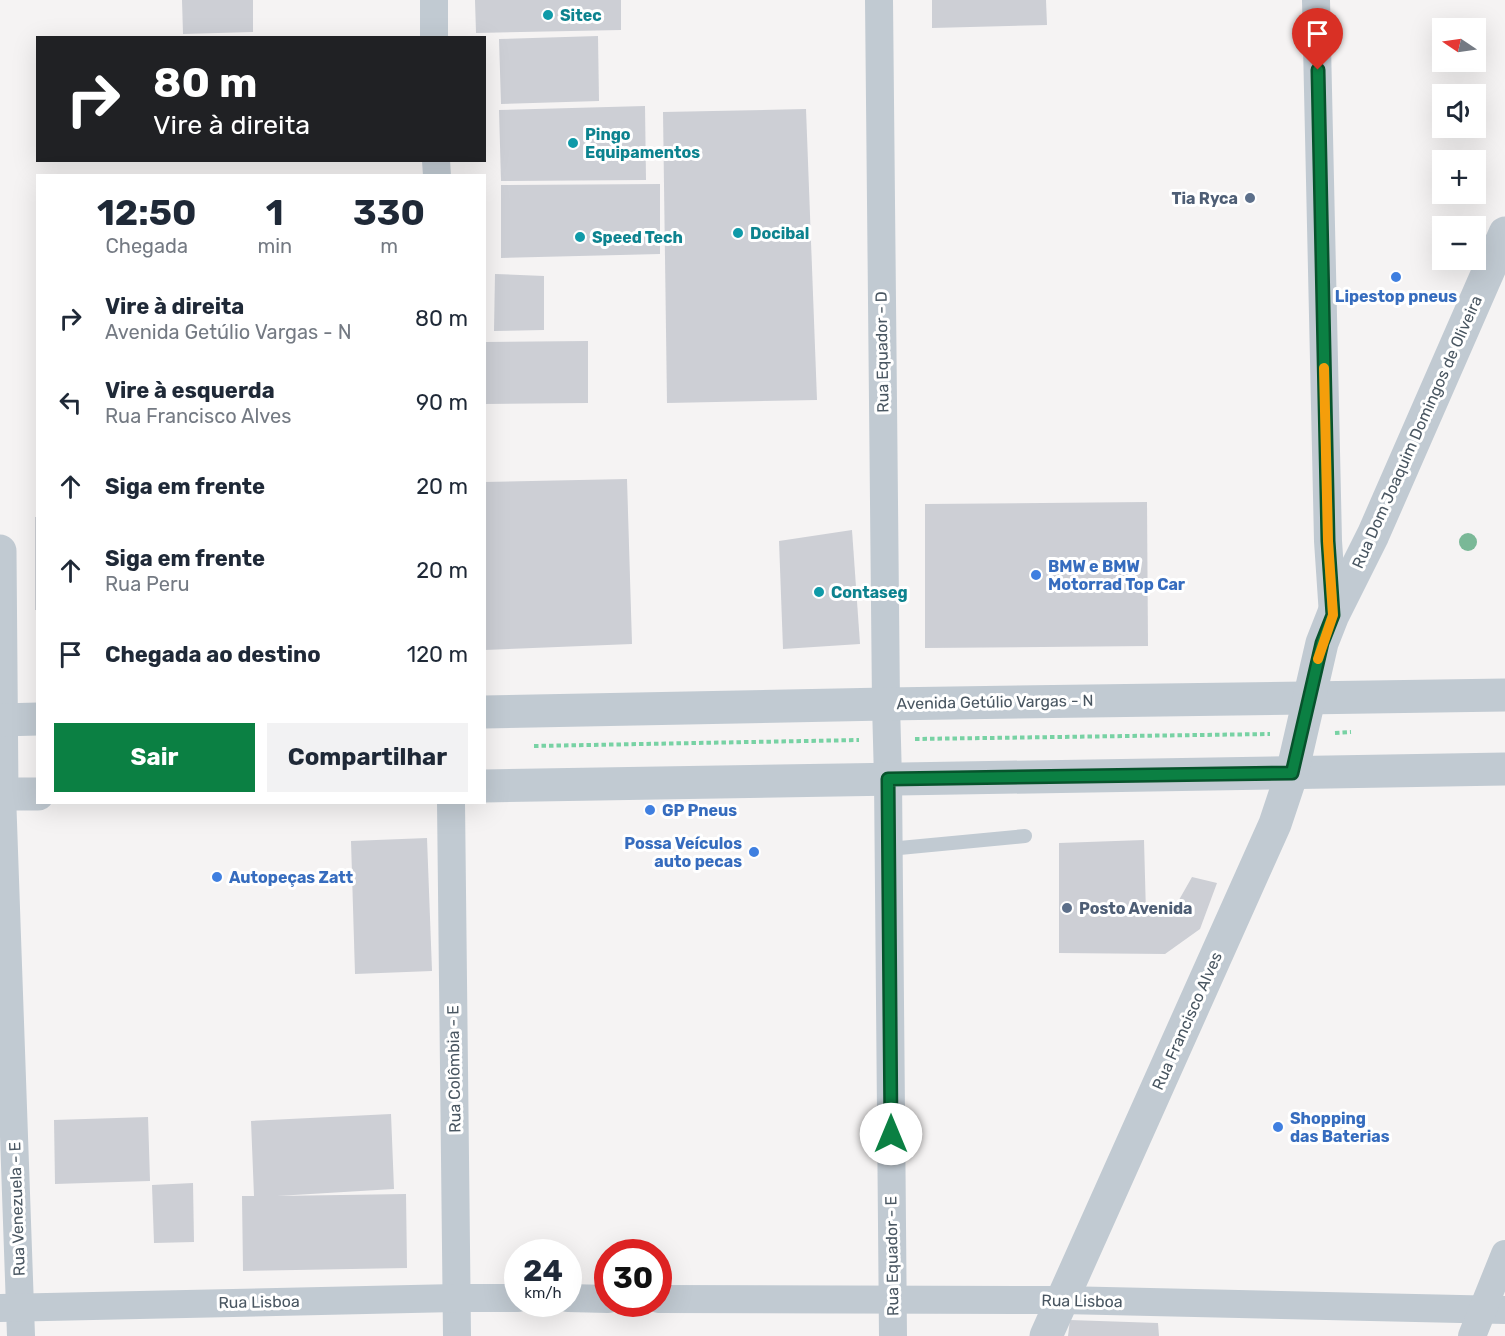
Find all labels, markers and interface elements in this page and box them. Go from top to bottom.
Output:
place label: Sitec [560,6,602,25]
marker: Sitec [541,8,555,22]
pin [1292,8,1343,70]
icon: arrive [1301,17,1334,50]
north arrow [1432,18,1486,72]
map controls [1432,18,1486,270]
text: 80 m [153,58,257,108]
icon: right [54,60,132,138]
button: sound [1432,84,1486,138]
text: Vire à direita [153,109,310,141]
place label: Pingo Equipamentos [585,125,700,162]
marker: Pingo Equipamentos [566,136,580,150]
button: + [1432,150,1486,204]
place label: Tia Ryca [1171,189,1238,208]
text: 12:50 [97,191,196,234]
text: 1 [266,191,284,234]
text: 330 [353,191,425,234]
marker: Tia Ryca [1243,191,1257,205]
button: − [1432,216,1486,270]
place label: Docibal [750,224,809,243]
marker: Docibal [731,226,745,240]
place label: Speed Tech [592,228,683,247]
marker: Speed Tech [573,230,587,244]
text: Chegada [105,234,188,258]
text: min [257,234,292,258]
text: m [380,234,398,258]
marker: Lipestop pneus [1389,270,1403,284]
place label: Lipestop pneus [1335,287,1457,306]
street label: Rua Equador - D [871,291,893,413]
text: Vire à direita [105,293,244,320]
street label: Rua Dom Joaquim Domingos de Oliveira [1348,293,1486,571]
icon: right [54,302,87,335]
text: 80 m [415,305,468,332]
text: Avenida Getúlio Vargas - N [105,320,352,344]
text: Vire à esquerda [105,377,275,404]
icon: left [54,386,87,419]
text: 90 m [416,389,468,416]
text: Rua Francisco Alves [105,404,291,428]
icon: ahead [54,470,87,503]
text: Siga em frente [105,473,265,500]
text: 20 m [416,473,468,500]
text: Siga em frente [105,545,265,572]
icon: ahead [54,554,87,587]
text: 20 m [416,557,468,584]
place label: BMW e BMW Motorrad Top Car [1048,557,1186,594]
marker: BMW e BMW Motorrad Top Car [1029,568,1043,582]
text: Rua Peru [105,572,190,596]
place label: Contaseg [831,583,908,602]
marker: Contaseg [812,585,826,599]
icon: arrive [54,638,87,671]
text: Chegada ao destino [105,641,321,668]
text: 120 m [407,641,468,668]
street label: Avenida Getúlio Vargas - N [896,691,1094,713]
button: Sair [54,723,255,792]
button: Compartilhar [267,723,468,792]
place label: GP Pneus [662,801,737,820]
marker: GP Pneus [643,803,657,817]
place label: Possa Veículos auto pecas [624,834,742,871]
marker: Possa Veículos auto pecas [747,845,761,859]
place label: Autopeças Zatt [229,868,354,887]
marker: Autopeças Zatt [210,870,224,884]
place label: Posto Avenida [1079,899,1193,918]
marker: Posto Avenida [1060,901,1074,915]
street label: Rua Francisco Alves [1148,949,1226,1093]
street label: Rua Colômbia - E [443,1005,465,1133]
position arrow [859,1102,923,1166]
place label: Shopping das Baterias [1290,1109,1390,1146]
marker: Shopping das Baterias [1271,1120,1285,1134]
street label: Rua Venezuela - E [5,1141,29,1277]
street label: Rua Equador - E [881,1196,903,1316]
speed limit sign: 30 [594,1239,672,1317]
text: 24 [523,1253,563,1289]
text: km/h [524,1284,562,1302]
street label: Rua Lisboa [1041,1291,1123,1311]
street label: Rua Lisboa [218,1292,300,1312]

